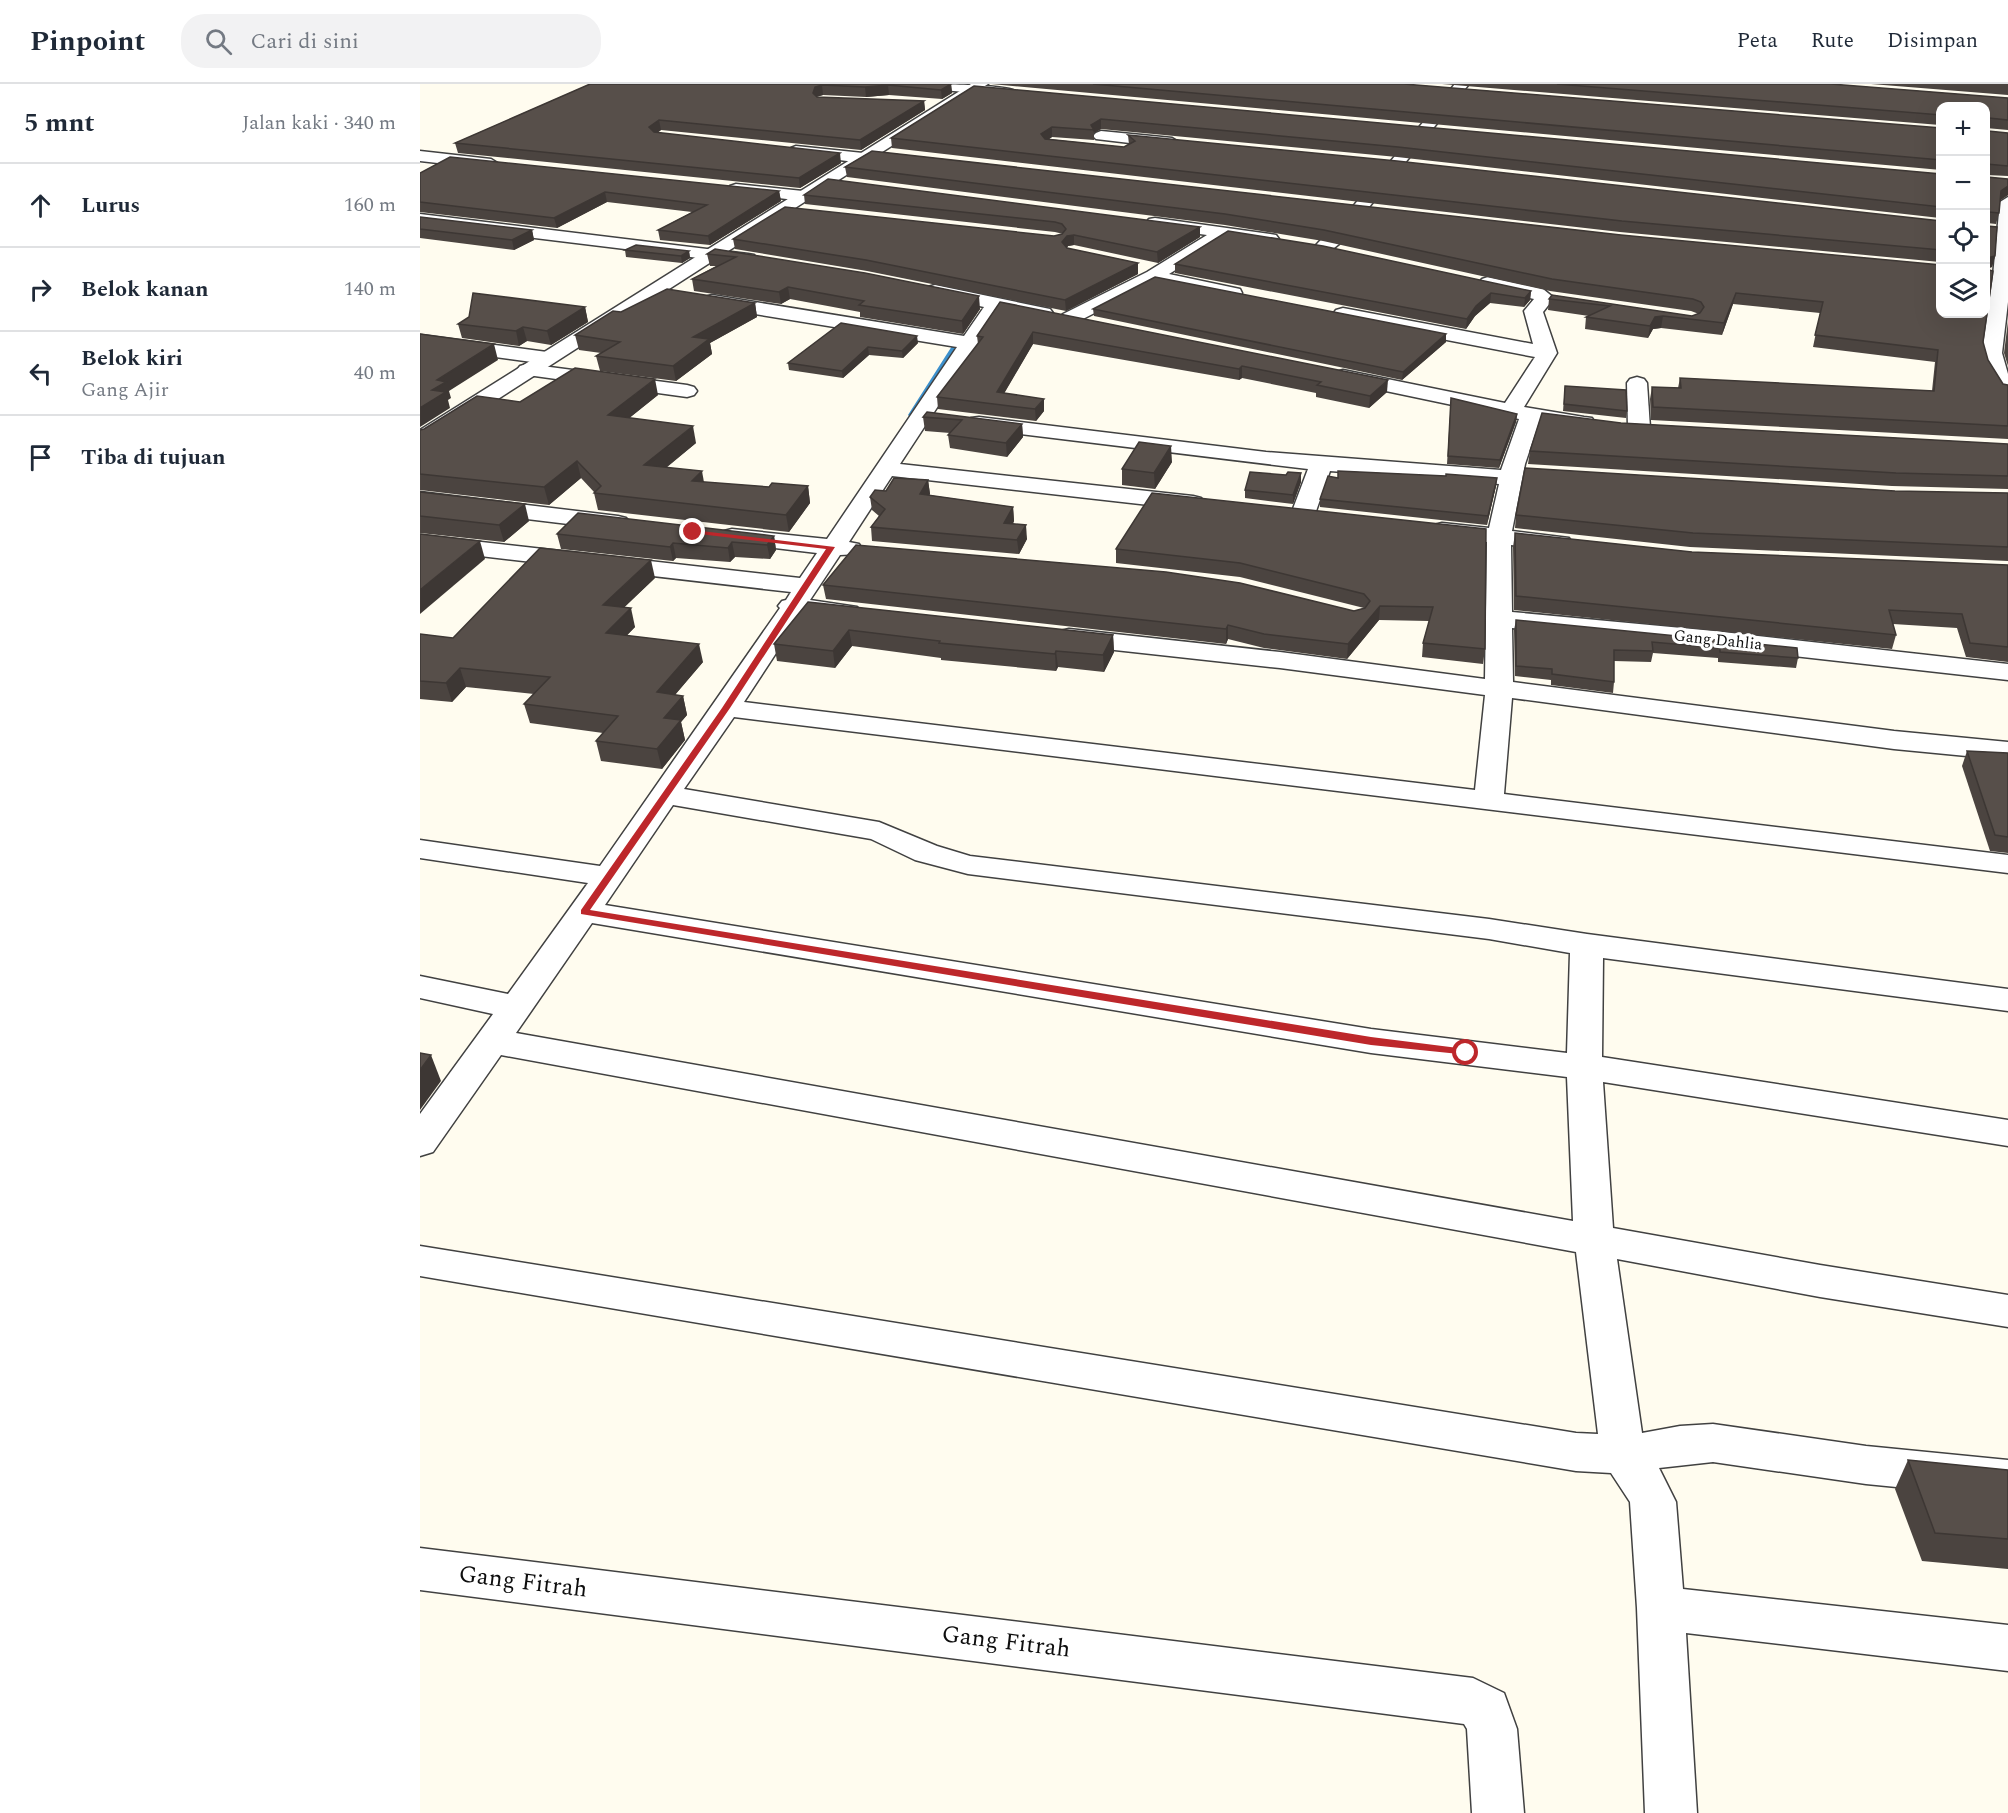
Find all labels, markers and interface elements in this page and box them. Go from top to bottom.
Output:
search box [181,14,601,68]
text: Pinpoint [30,20,145,63]
icon: search [202,25,235,58]
text: Cari di sini [250,25,359,58]
text: Peta [1737,25,1778,57]
text: Rute [1811,25,1854,57]
text: Disimpan [1887,25,1978,57]
map controls [1936,102,1990,318]
button: + [1936,102,1990,156]
text: 5 mnt [24,103,95,143]
text: Jalan kaki · 340 m [242,108,396,138]
button: − [1936,156,1990,210]
icon: ahead [24,189,57,222]
text: Lurus [81,189,140,222]
text: 160 m [344,190,396,220]
button: locate [1936,210,1990,264]
button: layers [1936,264,1990,318]
icon: right [24,273,57,306]
text: Belok kanan [81,273,209,306]
text: 140 m [344,274,396,304]
text: Belok kiri [81,342,183,375]
icon: left [24,357,57,390]
text: 40 m [354,358,396,388]
text: Gang Ajir [81,375,169,405]
icon: arrive [24,441,57,474]
text: Tiba di tujuan [81,441,226,474]
route end [679,518,705,544]
street label: Gang Dahlia [1672,623,1764,657]
route start [1452,1039,1478,1065]
street label: Gang Fitrah [457,1556,589,1608]
street label: Gang Fitrah [940,1616,1072,1668]

